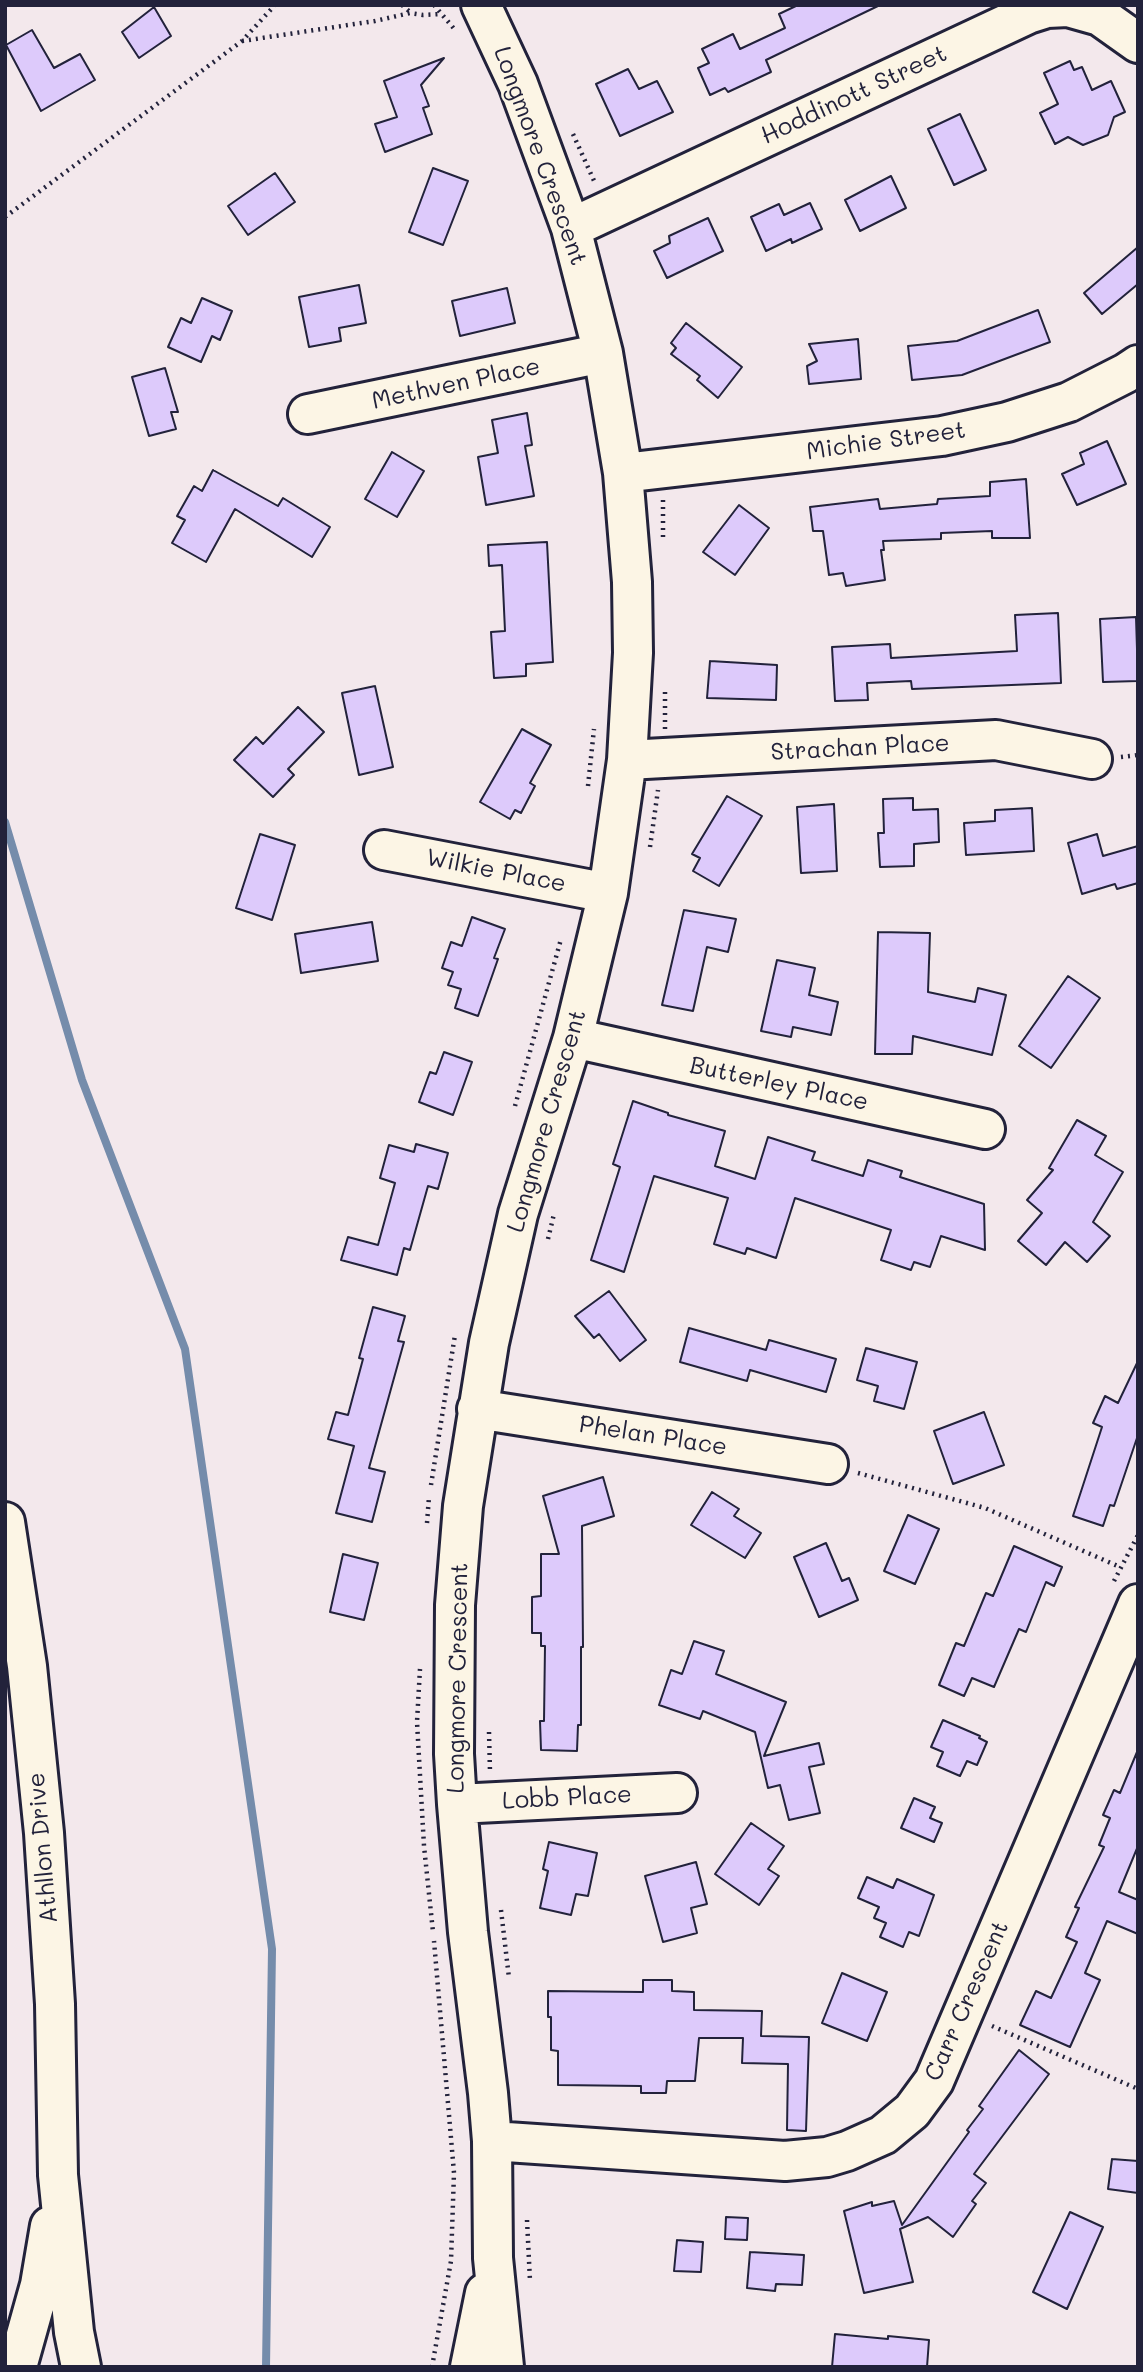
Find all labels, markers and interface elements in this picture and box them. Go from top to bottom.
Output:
street label: Hoddinott Street [756,39,952,151]
street label: Longmore Crescent [487,43,593,269]
street label: Methven Place [369,352,543,416]
street label: Michie Street [805,416,967,466]
street label: Strachan Place [770,729,950,767]
street label: Wilkie Place [424,843,568,899]
street label: Longmore Crescent [501,1006,593,1236]
street label: Butterley Place [687,1051,871,1117]
street label: Phelan Place [577,1410,729,1462]
street label: Longmore Crescent [442,1562,474,1794]
street label: Athllon Drive [22,1771,64,1925]
street label: Lobb Place [501,1780,633,1816]
street label: Carr Crescent [919,1916,1015,2086]

